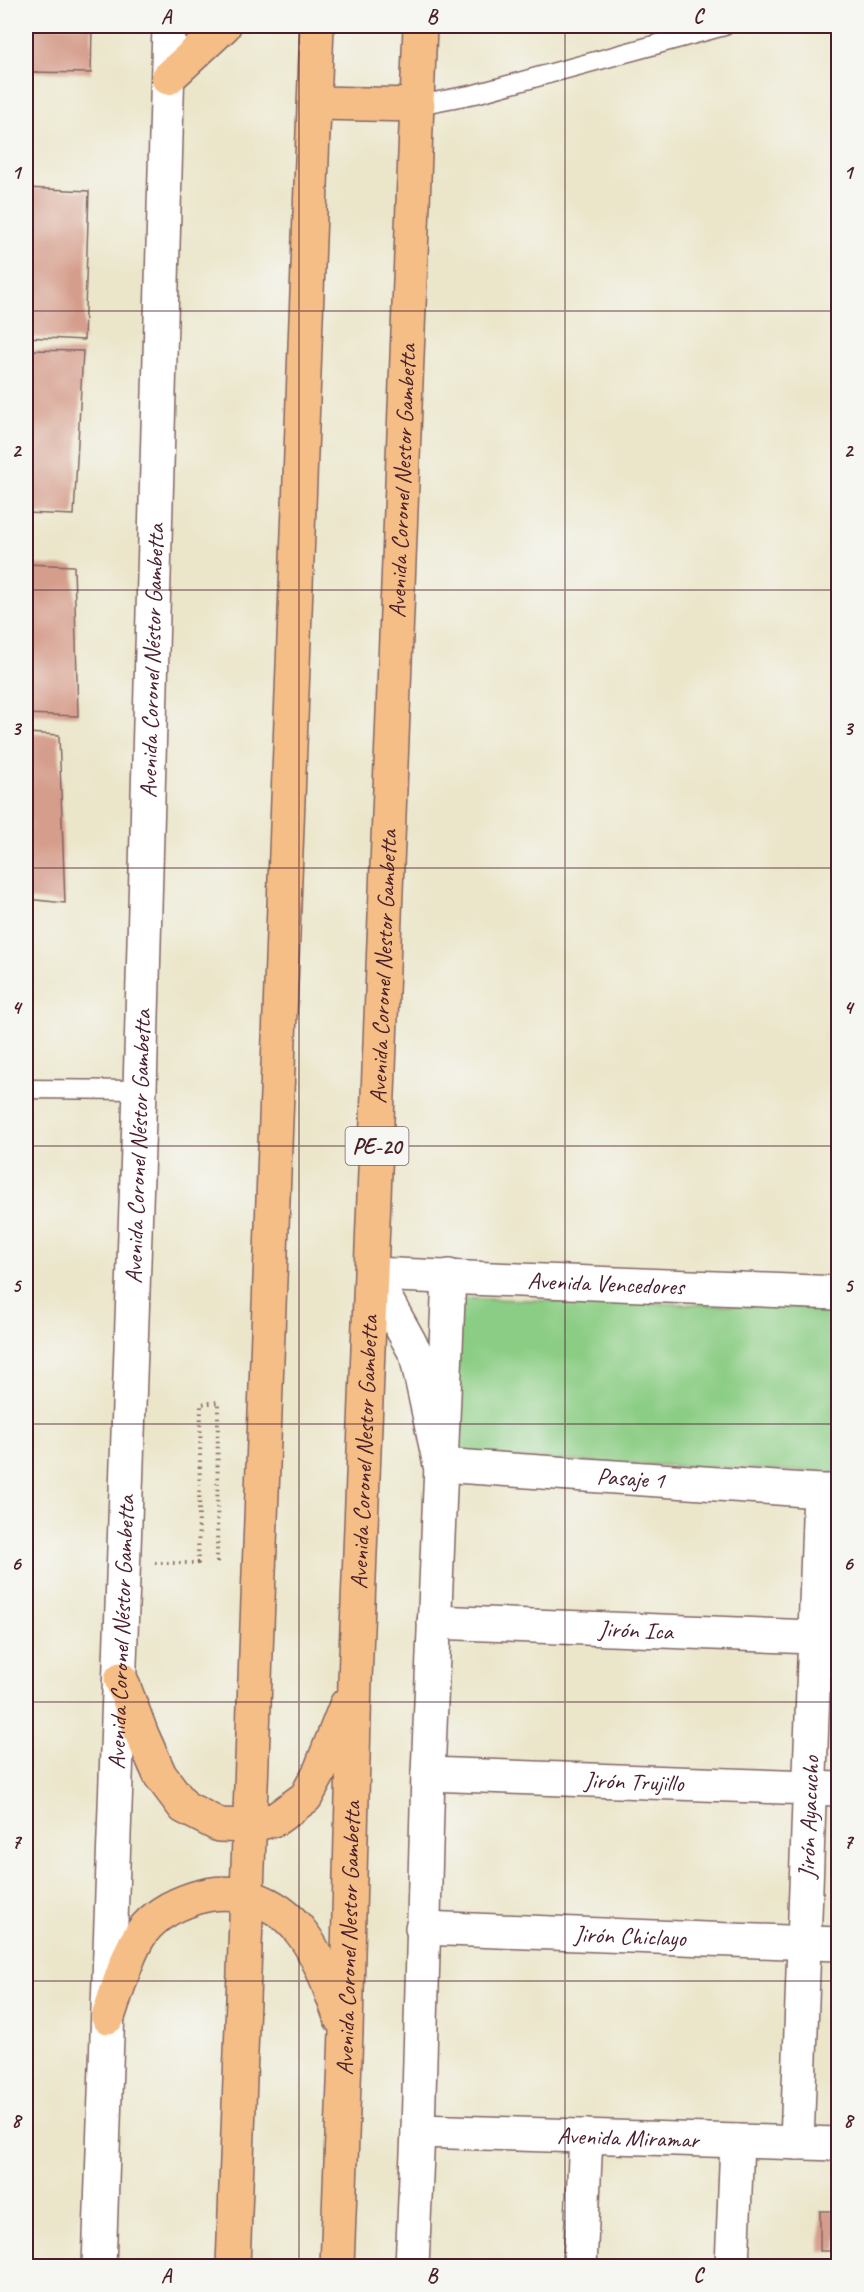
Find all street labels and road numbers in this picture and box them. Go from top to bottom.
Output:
street label: Avenida Coronel Nestor Gambetta [382,342,423,619]
street label: Avenida Coronel Néstor Gambetta [133,522,170,798]
street label: Avenida Coronel Nestor Gambetta [363,828,403,1104]
street label: Avenida Coronel Néstor Gambetta [118,1008,157,1284]
road number: PE-20 [346,1127,409,1165]
street label: Avenida Vencedores [527,1265,686,1302]
street label: Avenida Coronel Nestor Gambetta [344,1314,384,1590]
street label: Pasaje 1 [596,1461,667,1495]
street label: Avenida Coronel Néstor Gambetta [101,1493,141,1770]
street label: Jirón Ica [597,1613,675,1647]
street label: Jirón Ayacucho [791,1754,826,1880]
street label: Jirón Trujillo [583,1765,685,1798]
street label: Avenida Coronel Nestor Gambetta [329,1800,367,2076]
street label: Jirón Chiclayo [572,1919,688,1953]
street label: Avenida Miramar [557,2120,701,2155]

